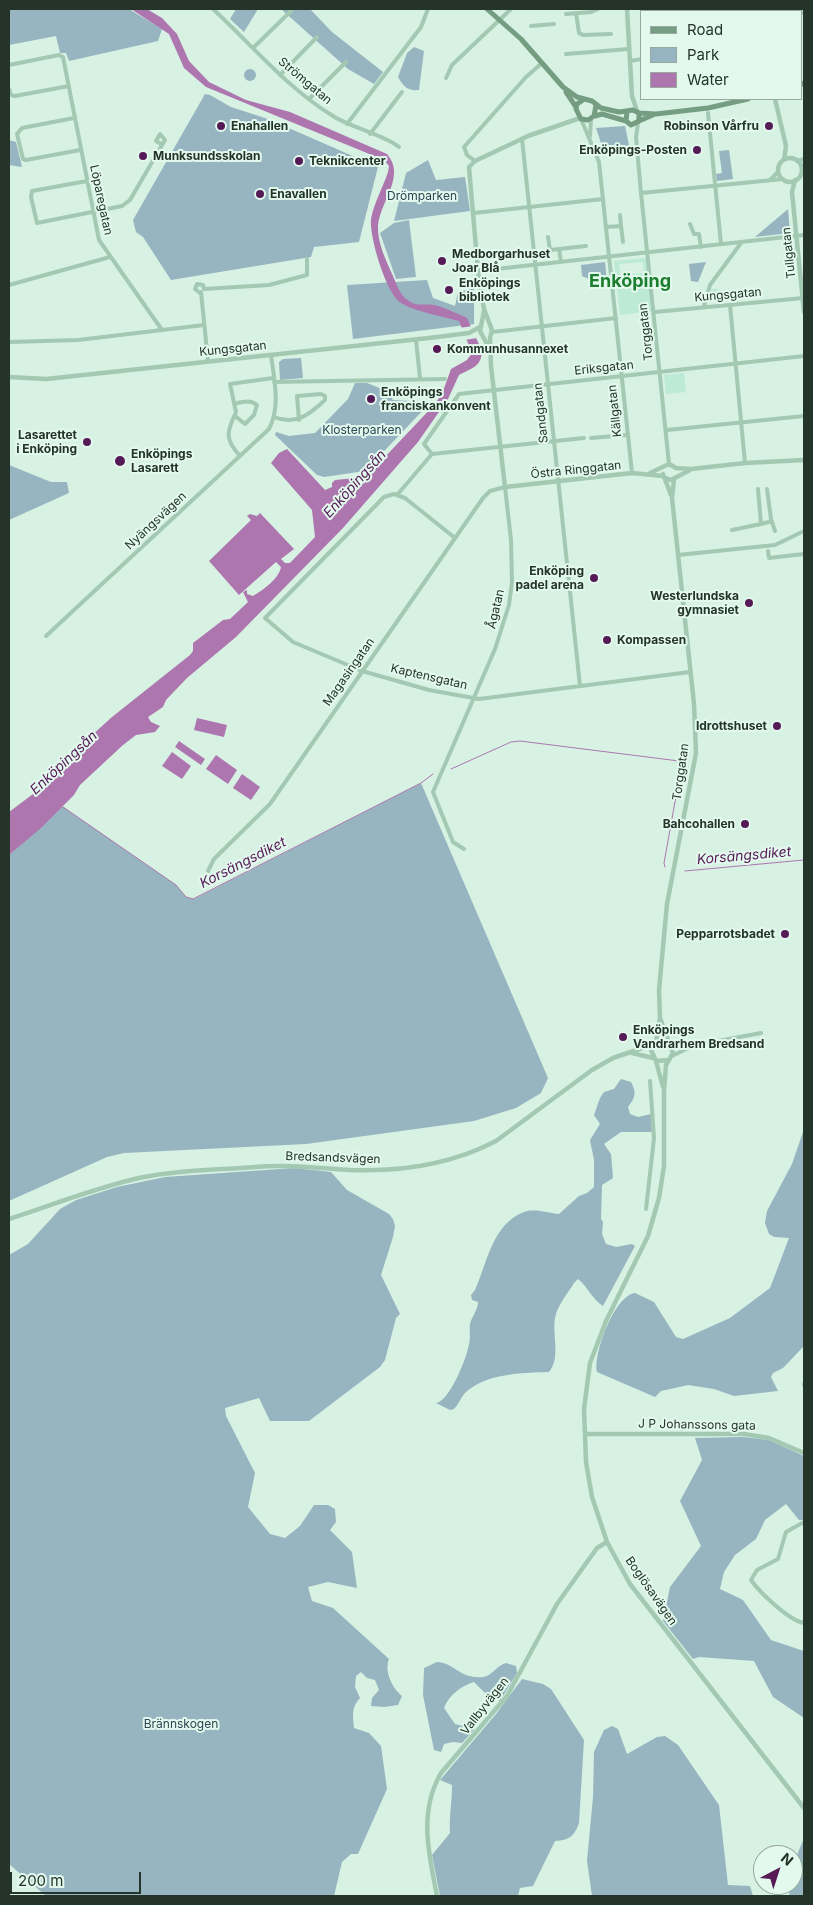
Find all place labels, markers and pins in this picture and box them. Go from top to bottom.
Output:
place label: Enahallen [231,119,288,133]
place label: Robinson Vårfru [664,119,759,133]
marker: Enahallen [215,120,227,132]
marker: Robinson Vårfru [763,120,775,132]
place label: Enköpings-Posten [579,143,687,157]
marker: Enköpings-Posten [691,144,703,156]
place label: Munksundsskolan [153,149,260,163]
marker: Munksundsskolan [137,150,149,162]
place label: Teknikcenter [309,154,386,168]
marker: Teknikcenter [293,155,305,167]
place label: Enavallen [270,187,327,201]
marker: Enavallen [254,188,266,200]
place label: Medborgarhuset Joar Blå [452,247,550,275]
marker: Medborgarhuset Joar Blå [436,255,448,267]
place label: Enköpings bibliotek [459,276,520,304]
marker: Enköpings bibliotek [443,284,455,296]
place label: Kommunhusannexet [447,342,568,356]
marker: Kommunhusannexet [431,343,443,355]
place label: Enköpings franciskankonvent [381,385,491,413]
marker: Enköpings franciskankonvent [365,393,377,405]
place label: Lasarettet i Enköping [16,428,77,456]
marker: Lasarettet i Enköping [81,436,93,448]
place label: Enköpings Lasarett [131,447,192,475]
marker: Enköpings Lasarett [113,454,127,468]
place label: Enköping padel arena [515,564,584,592]
marker: Enköping padel arena [588,572,600,584]
place label: Westerlundska gymnasiet [650,589,739,617]
marker: Westerlundska gymnasiet [743,597,755,609]
place label: Kompassen [617,633,686,647]
marker: Kompassen [601,634,613,646]
place label: Idrottshuset [696,719,767,733]
marker: Idrottshuset [771,720,783,732]
place label: Bahcohallen [663,817,735,831]
marker: Bahcohallen [739,818,751,830]
place label: Pepparrotsbadet [676,927,775,941]
marker: Pepparrotsbadet [779,928,791,940]
place label: Enköpings Vandrarhem Bredsand [633,1023,764,1051]
marker: Enköpings Vandrarhem Bredsand [617,1031,629,1043]

